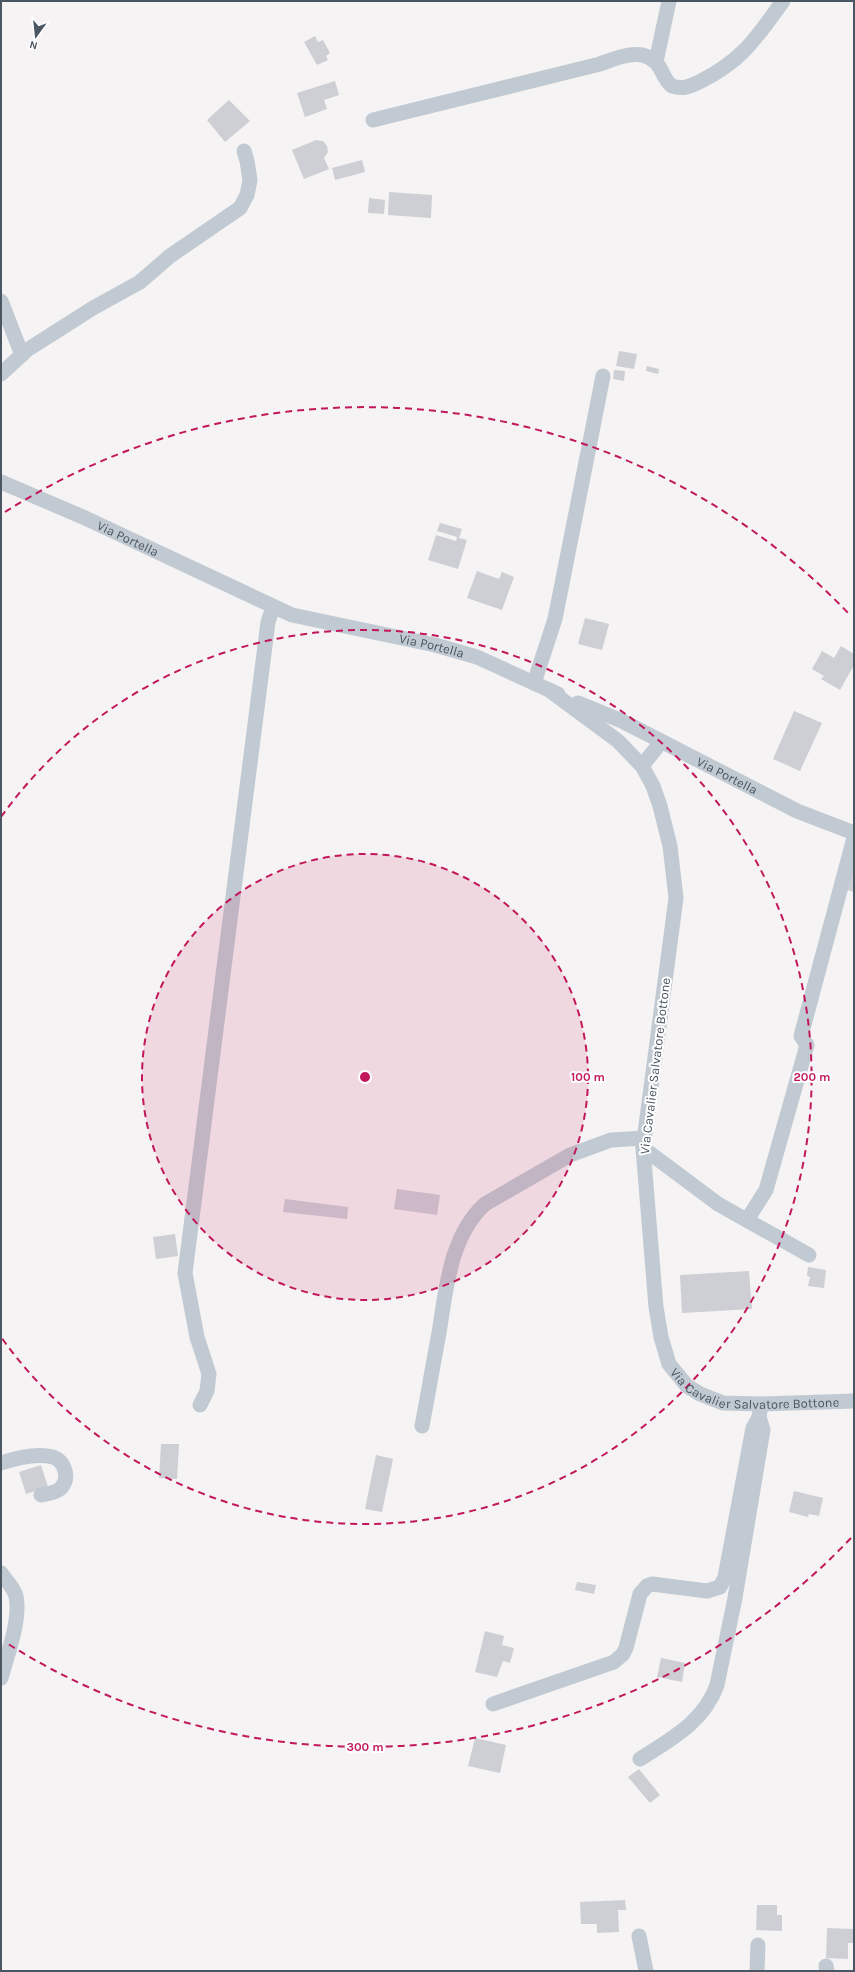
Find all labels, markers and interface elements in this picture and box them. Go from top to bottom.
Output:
north arrow [16,16,56,56]
text: N [28,38,39,52]
street label: Via Portella [95,517,161,559]
street label: Via Portella [398,630,466,660]
street label: Via Portella [694,753,760,797]
street label: Via Cavalier Salvatore Bottone [637,977,673,1155]
centre of rings [358,1070,372,1084]
text: 100 m [571,1070,605,1084]
text: 200 m [794,1070,830,1084]
street label: Via Cavalier Salvatore Bottone [667,1364,840,1412]
text: 300 m [346,1740,384,1754]

